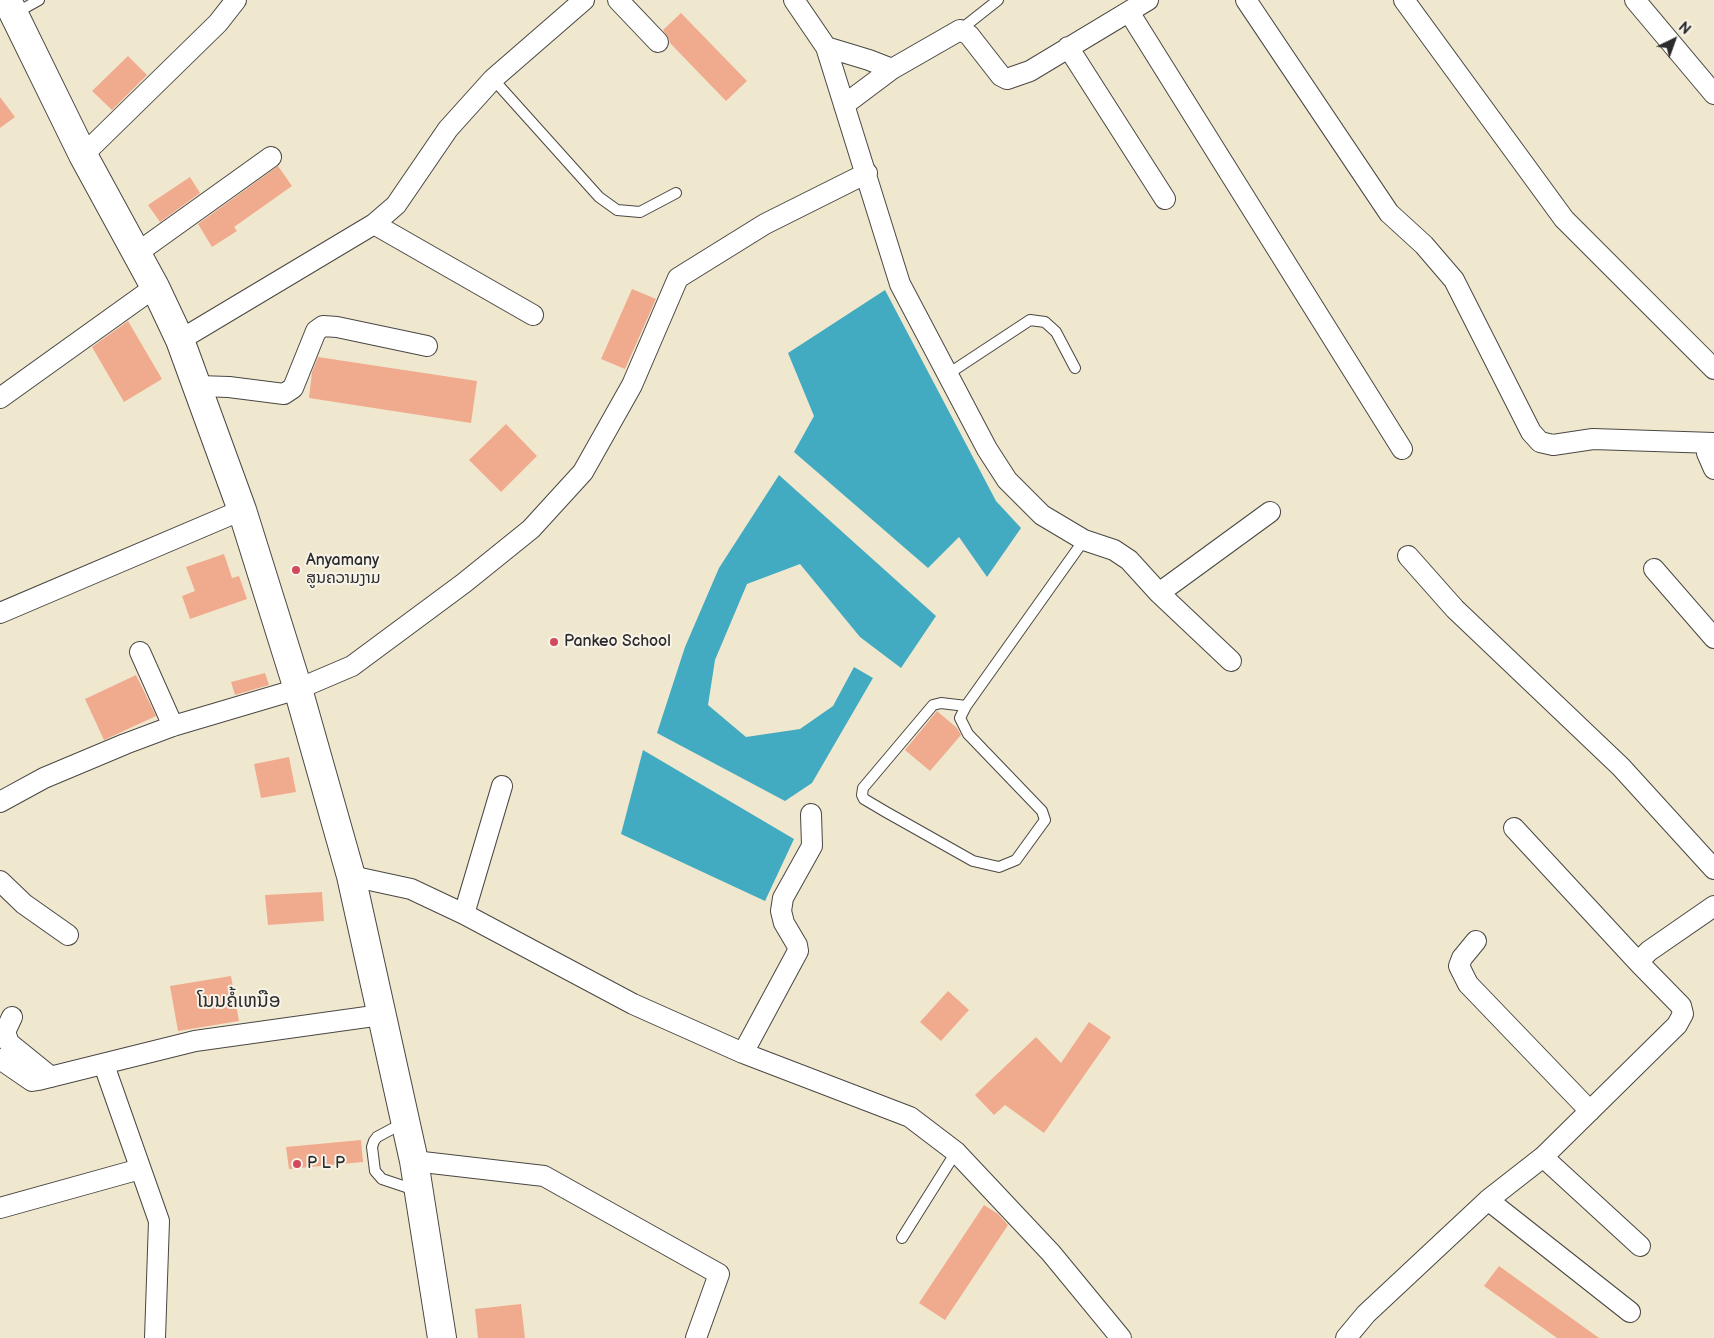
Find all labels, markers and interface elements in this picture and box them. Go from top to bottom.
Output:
north arrow [1649,15,1699,65]
text: N [1675,19,1694,38]
place label: Anyamany ສູນຄວາມງາມ [306,551,381,589]
marker: Anyamany ສູນຄວາມງາມ [290,564,302,576]
place label: Pankeo School [564,632,671,652]
marker: Pankeo School [548,636,560,648]
district label: ໂນນຄໍ້ເຫນືອ [198,991,280,1013]
place label: P L P [307,1154,345,1174]
marker: P L P [291,1158,303,1170]

